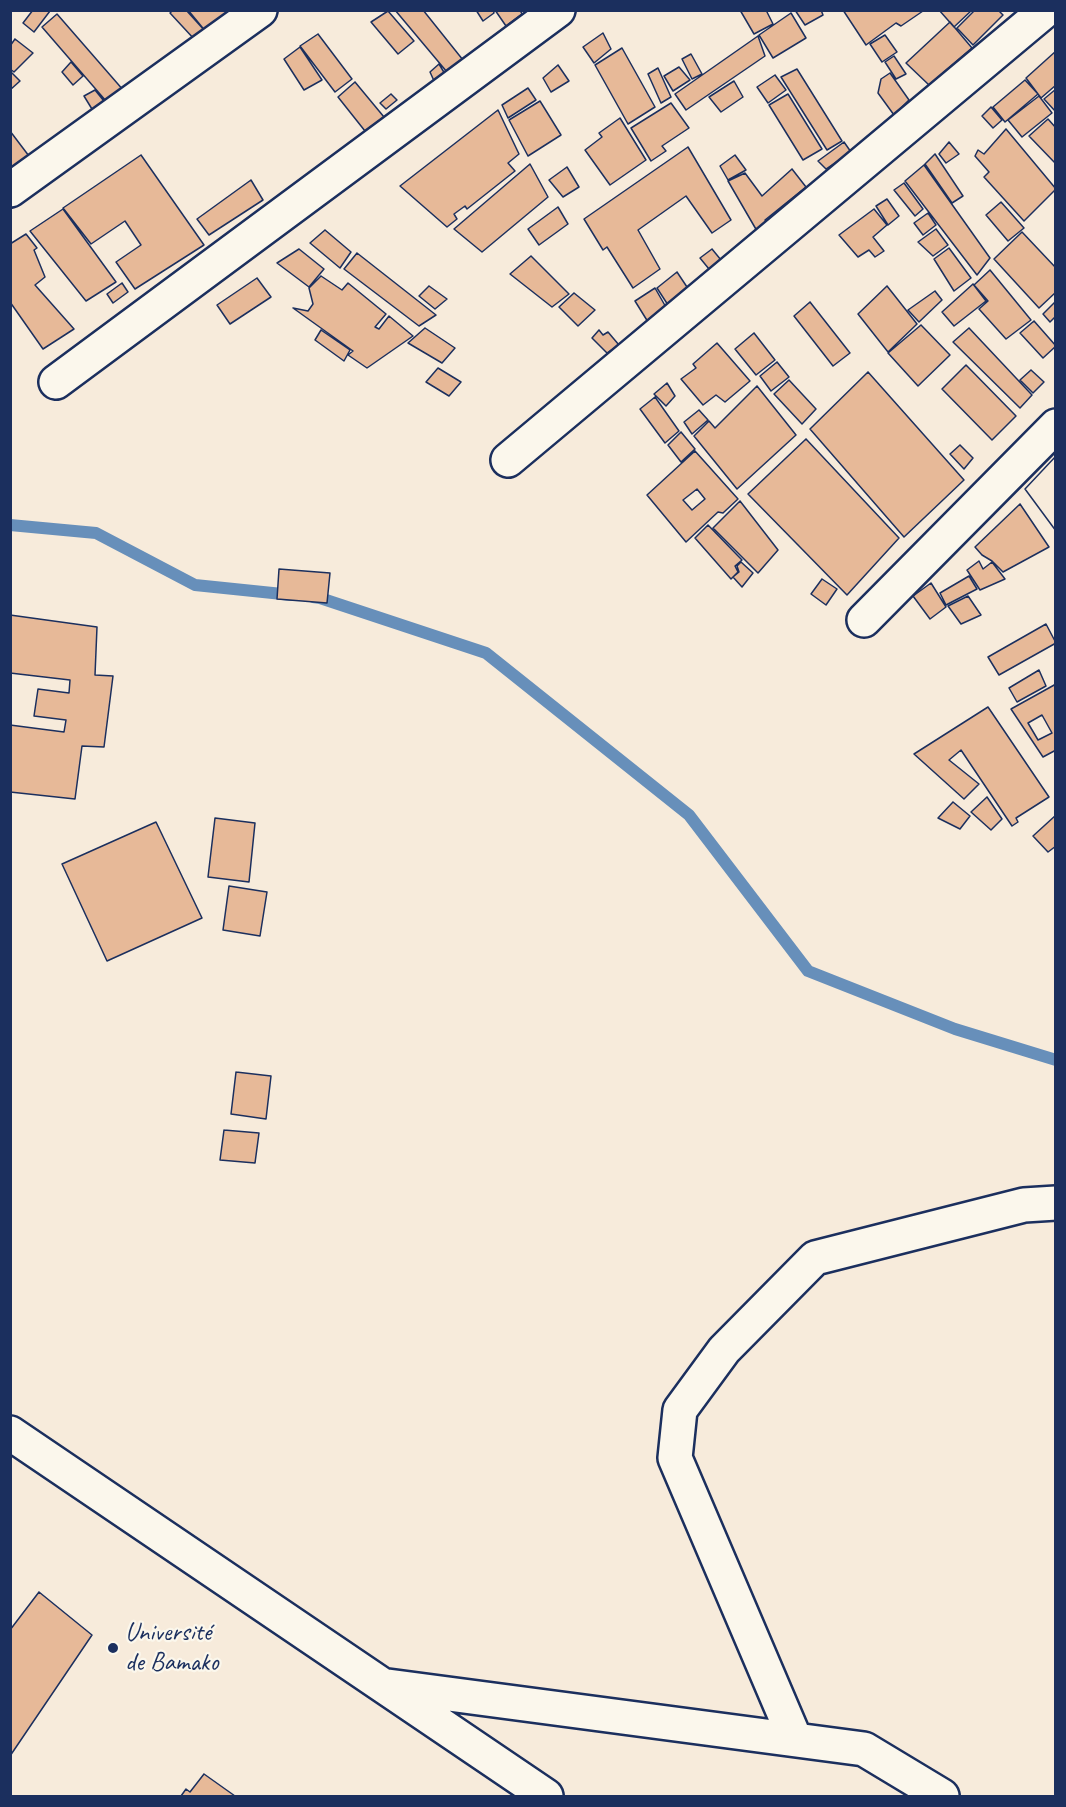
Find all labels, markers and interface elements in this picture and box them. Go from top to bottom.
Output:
place label: Université de Bamako [125,1617,218,1678]
marker: Université de Bamako [106,1641,120,1655]

